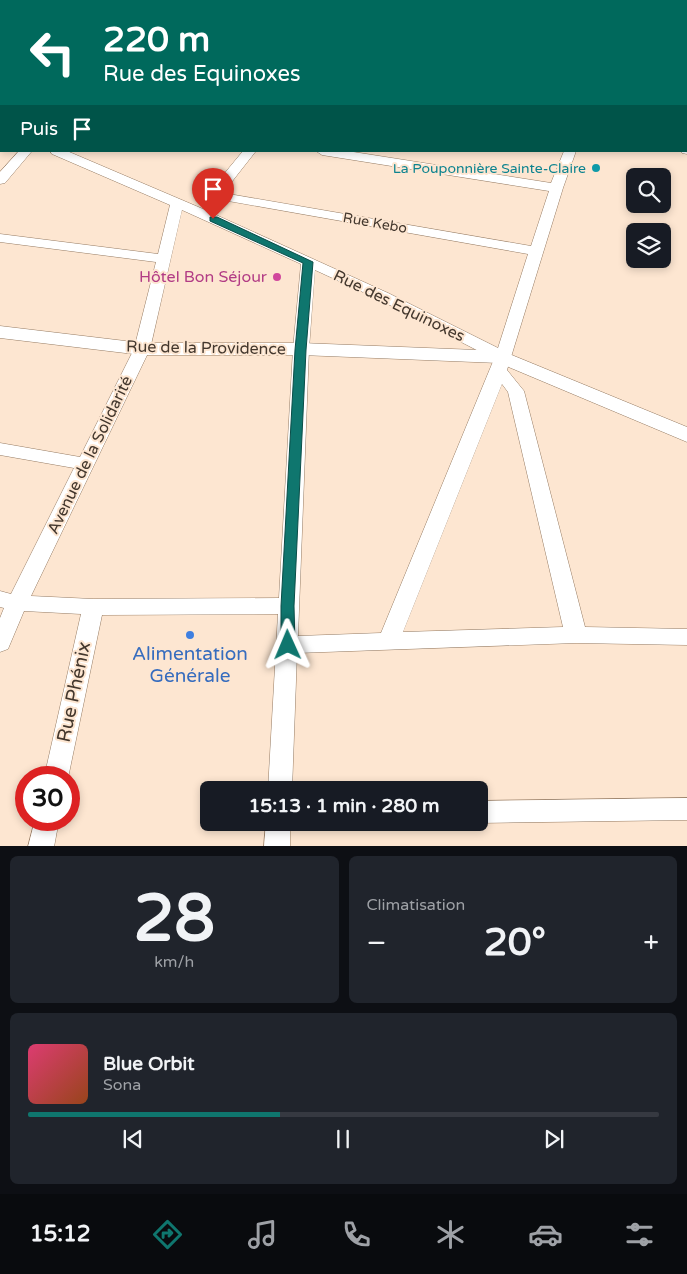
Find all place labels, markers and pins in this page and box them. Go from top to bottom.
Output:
place label: La Pouponnière Sainte-Claire [393,160,586,177]
marker: La Pouponnière Sainte-Claire [590,162,602,174]
pin [192,168,234,219]
place label: Hôtel Bon Séjour [139,267,268,287]
marker: Hôtel Bon Séjour [271,271,283,283]
marker: Alimentation Générale [184,629,196,641]
place label: Alimentation Générale [132,643,248,687]

